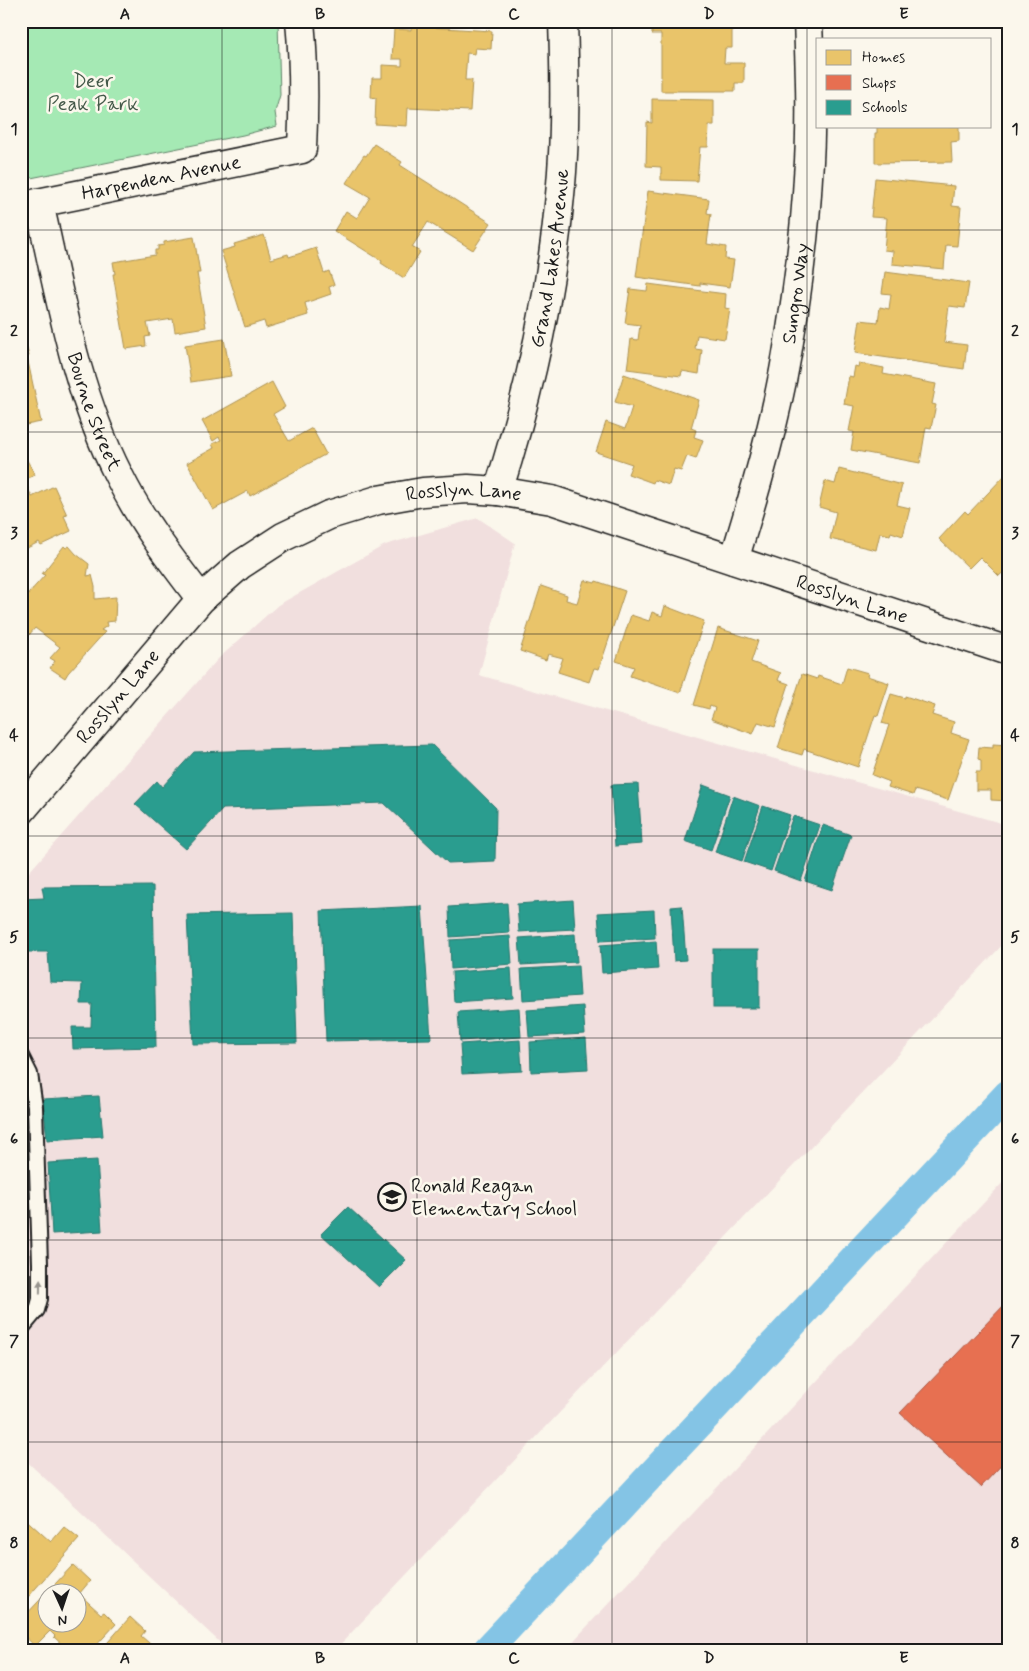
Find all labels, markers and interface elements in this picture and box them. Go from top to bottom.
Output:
text: A [120,4,130,25]
text: B [315,4,325,25]
text: C [508,4,520,25]
text: D [703,4,715,25]
text: E [899,4,909,25]
legend [816,38,992,128]
text: Homes [862,48,905,68]
park label: Deer Peak Park [47,68,139,118]
text: Shops [862,74,897,94]
text: Schools [862,98,908,118]
text: 1 [10,119,18,140]
text: 1 [1011,119,1019,140]
street label: Harpenden Avenue [79,148,243,207]
street label: Grand Lakes Avenue [523,168,576,350]
street label: Sungro Way [775,242,816,346]
text: 2 [10,321,18,342]
text: 2 [1011,321,1019,342]
street label: Bourne Street [60,349,128,476]
street label: Rosslyn Lane [404,475,524,508]
text: 3 [10,523,18,544]
text: 3 [1011,523,1019,544]
street label: Rosslyn Lane [793,568,911,630]
street label: Rosslyn Lane [70,644,166,750]
text: 4 [9,725,19,746]
text: 4 [1010,725,1020,746]
text: 5 [9,927,19,948]
text: 5 [1010,927,1020,948]
text: 6 [10,1129,18,1150]
text: 6 [1011,1129,1019,1150]
place label: Ronald Reagan Elementary School [411,1173,577,1223]
school or university icon: Ronald Reagan Elementary School [377,1182,407,1212]
one-way arrow [36,1278,44,1294]
text: 7 [9,1331,19,1352]
text: 7 [1010,1331,1020,1352]
text: 8 [9,1533,19,1554]
text: 8 [1010,1533,1020,1554]
north arrow [38,1584,88,1634]
text: N [57,1611,68,1629]
text: A [120,1648,130,1669]
text: B [315,1648,325,1669]
text: C [508,1648,520,1669]
text: D [703,1648,715,1669]
text: E [899,1648,909,1669]

